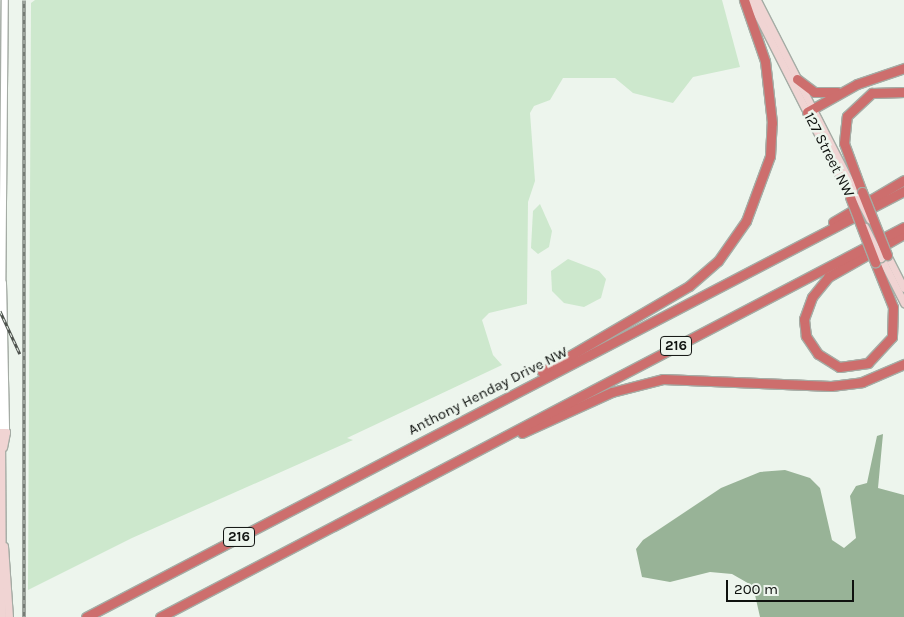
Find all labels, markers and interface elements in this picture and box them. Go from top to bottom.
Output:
street label: 127 Street NW [800,110,858,200]
road number: 216 [660,334,692,358]
street label: Anthony Henday Drive NW [405,343,571,439]
road number: 216 [223,526,255,548]
scale bar [729,570,856,602]
text: 200 m [734,580,778,598]

